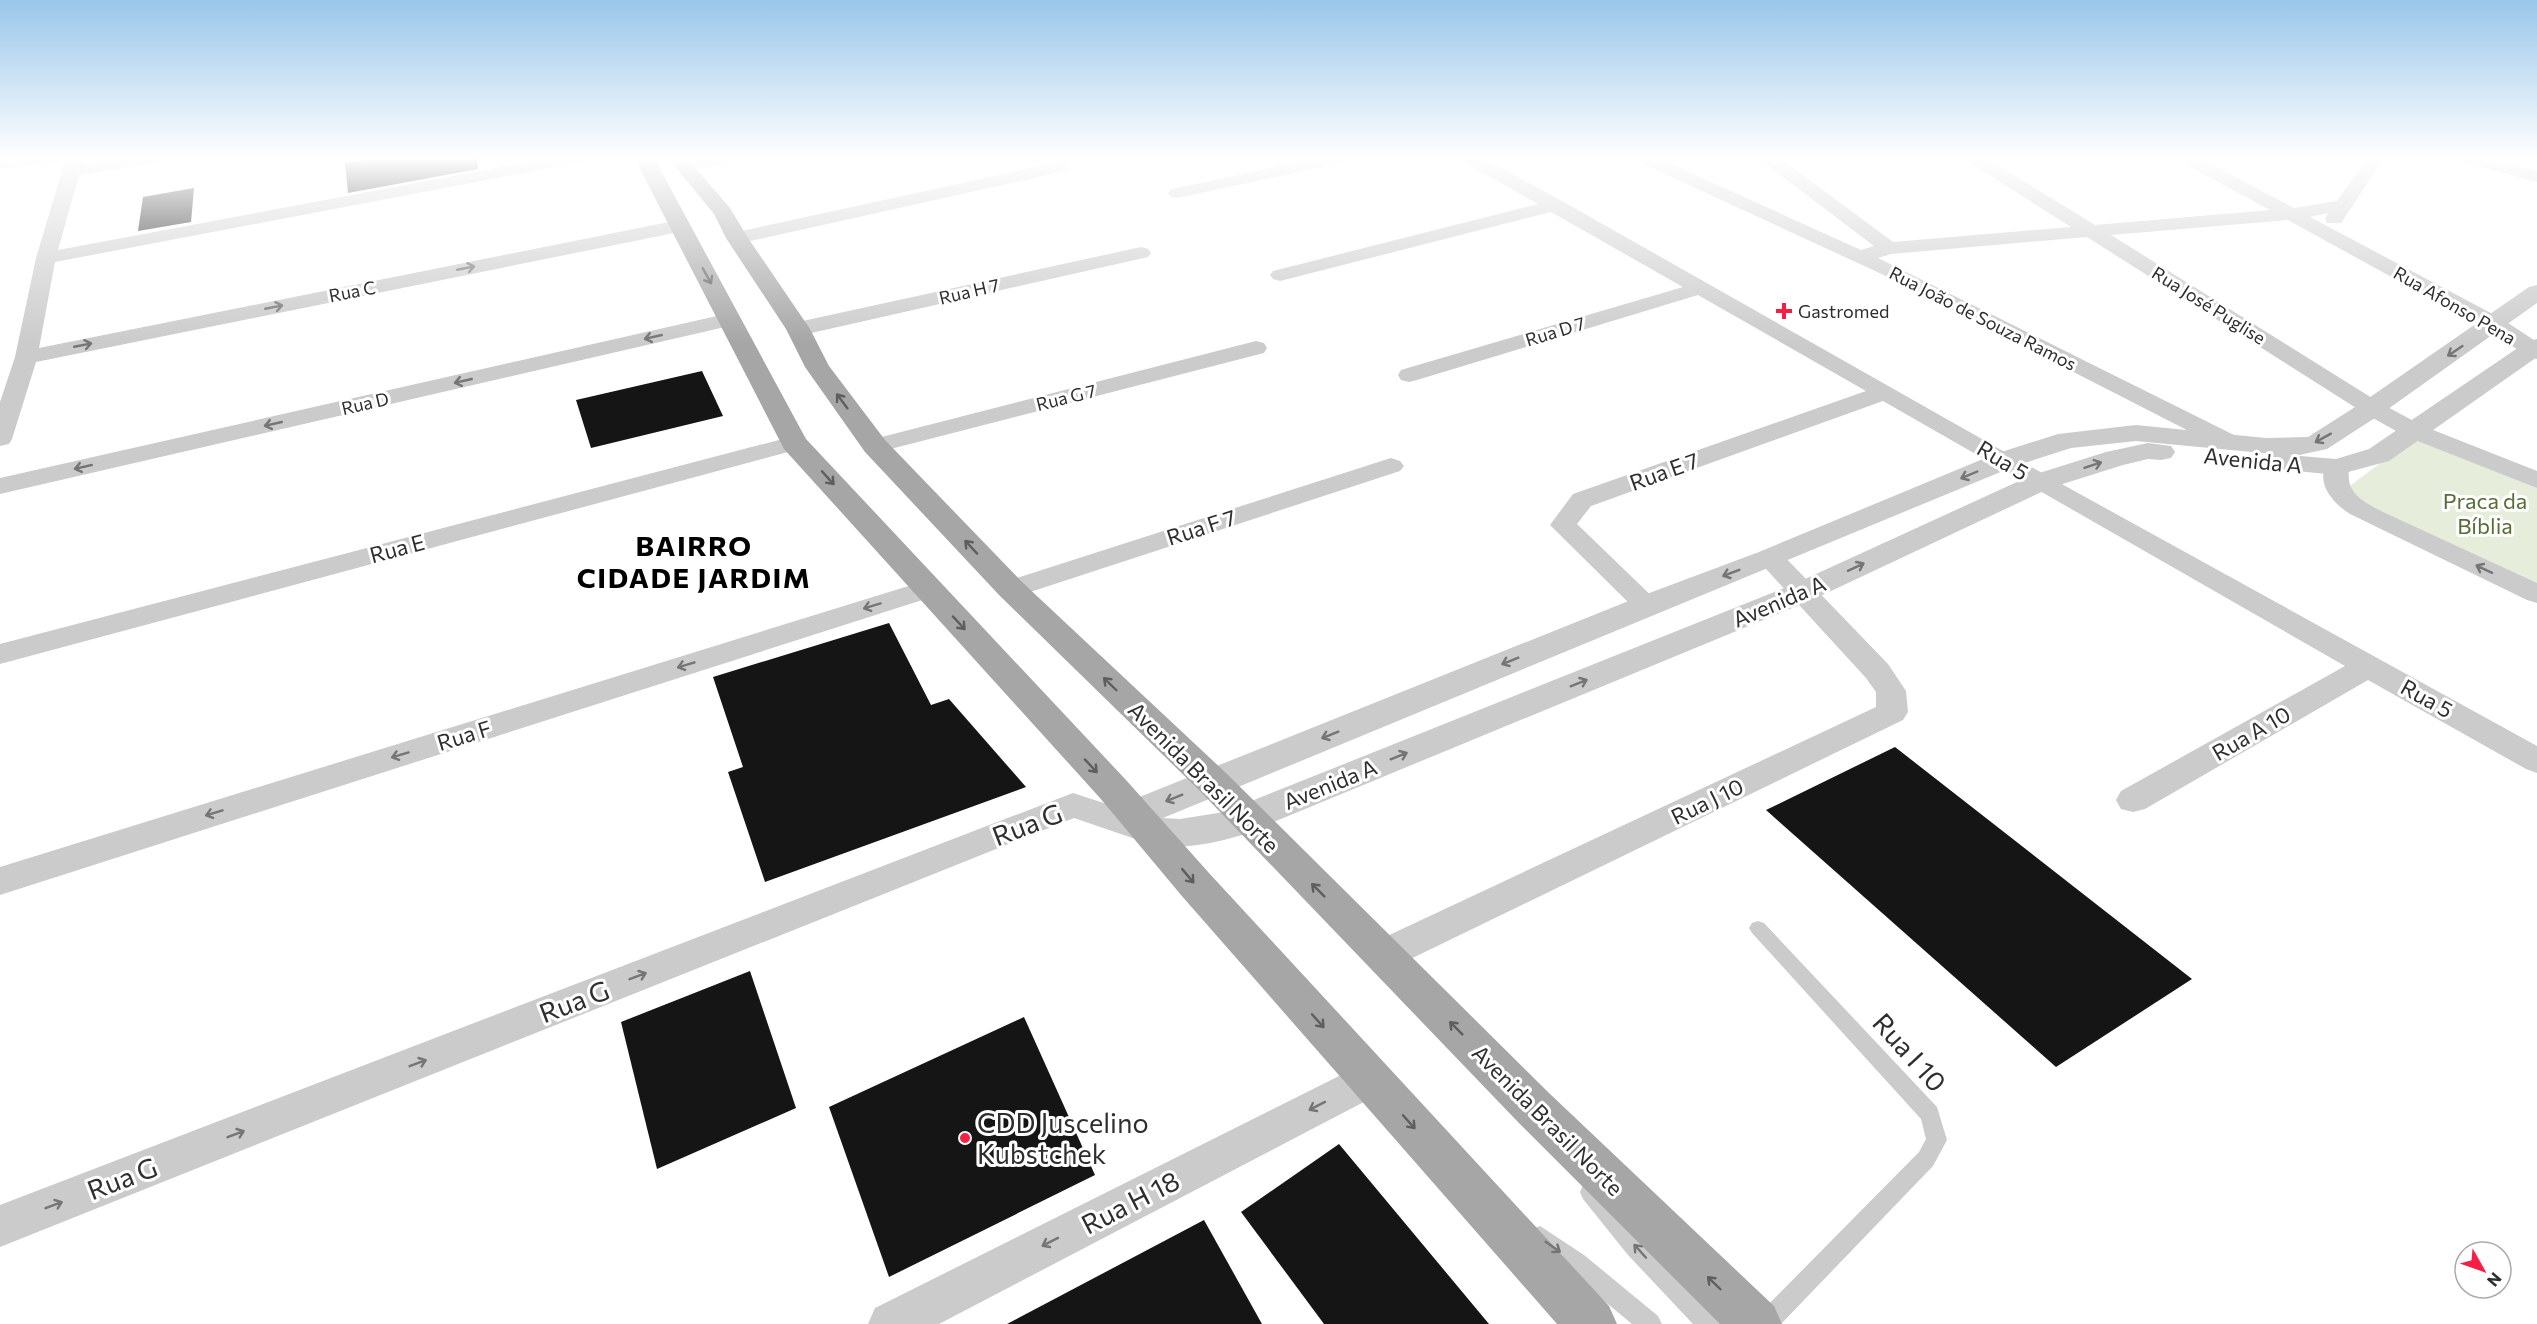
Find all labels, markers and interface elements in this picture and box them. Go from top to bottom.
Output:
street label: Rua João de Souza Ramos [1886,261,2080,375]
street label: Rua José Puglise [2148,261,2270,349]
street label: Rua Afonso Pena [2390,261,2520,349]
one-way arrow [455,262,475,273]
one-way arrow [701,267,713,284]
street label: Rua H 7 [937,273,1001,309]
street label: Rua C [327,276,377,306]
place label: Gastromed [1798,300,1889,322]
one-way arrow [264,301,284,312]
marker: Gastromed [1775,302,1793,320]
street label: Rua D 7 [1523,312,1587,350]
one-way arrow [644,332,663,343]
one-way arrow [73,339,92,350]
one-way arrow [2448,345,2464,357]
one-way arrow [453,375,472,387]
street label: Rua G 7 [1034,379,1098,415]
street label: Rua D [339,387,391,419]
one-way arrow [836,394,849,410]
one-way arrow [263,419,283,430]
one-way arrow [2314,433,2332,444]
street label: Rua 5 [1972,434,2034,486]
street label: Avenida A [2202,441,2304,479]
street label: Rua E 7 [1626,446,1702,496]
one-way arrow [2083,459,2102,470]
one-way arrow [73,462,92,474]
one-way arrow [821,470,835,485]
one-way arrow [1961,470,1979,481]
park label: Praca da Bíblia [2443,487,2527,539]
street label: Rua F 7 [1163,503,1239,551]
street label: Rua E [367,528,427,568]
district label: BAIRRO CIDADE JARDIM [577,528,811,594]
one-way arrow [964,540,979,555]
one-way arrow [1847,561,1865,573]
one-way arrow [2476,562,2494,574]
one-way arrow [1722,568,1740,579]
street label: Avenida A [1728,569,1830,633]
one-way arrow [863,601,882,612]
one-way arrow [952,615,966,630]
one-way arrow [1502,656,1520,667]
one-way arrow [677,660,696,671]
street label: Rua 5 [2396,673,2458,723]
one-way arrow [1102,677,1117,692]
one-way arrow [1570,677,1588,688]
street label: Avenida Brasil Norte [1123,696,1285,858]
street label: Rua A 10 [2207,700,2295,766]
street label: Rua F [434,714,494,756]
one-way arrow [1321,730,1340,741]
one-way arrow [391,750,410,761]
one-way arrow [1389,750,1408,761]
street label: Avenida A [1279,753,1381,815]
one-way arrow [1084,758,1098,773]
street label: Rua J 10 [1666,772,1748,830]
one-way arrow [1165,793,1184,804]
street label: Rua G [987,796,1067,852]
one-way arrow [205,809,224,820]
one-way arrow [1181,868,1194,884]
one-way arrow [1311,882,1326,897]
one-way arrow [628,970,647,981]
street label: Rua G [534,973,614,1029]
street label: Rua I 10 [1866,1006,1954,1098]
one-way arrow [1311,1013,1325,1028]
one-way arrow [1448,1021,1463,1036]
street label: Avenida Brasil Norte [1467,1039,1629,1201]
one-way arrow [408,1056,426,1067]
one-way arrow [1309,1101,1327,1112]
place label: CDD Juscelino Kubstchek [977,1106,1149,1170]
one-way arrow [1402,1115,1416,1130]
one-way arrow [226,1128,245,1139]
marker: CDD Juscelino Kubstchek [958,1131,972,1145]
street label: Rua G [82,1150,162,1206]
street label: Rua H 18 [1075,1163,1185,1241]
one-way arrow [45,1199,63,1210]
one-way arrow [1042,1237,1060,1249]
north arrow [2453,1240,2513,1300]
one-way arrow [1545,1241,1561,1253]
one-way arrow [1633,1244,1647,1259]
text: N [2484,1269,2506,1291]
one-way arrow [1707,1276,1722,1290]

